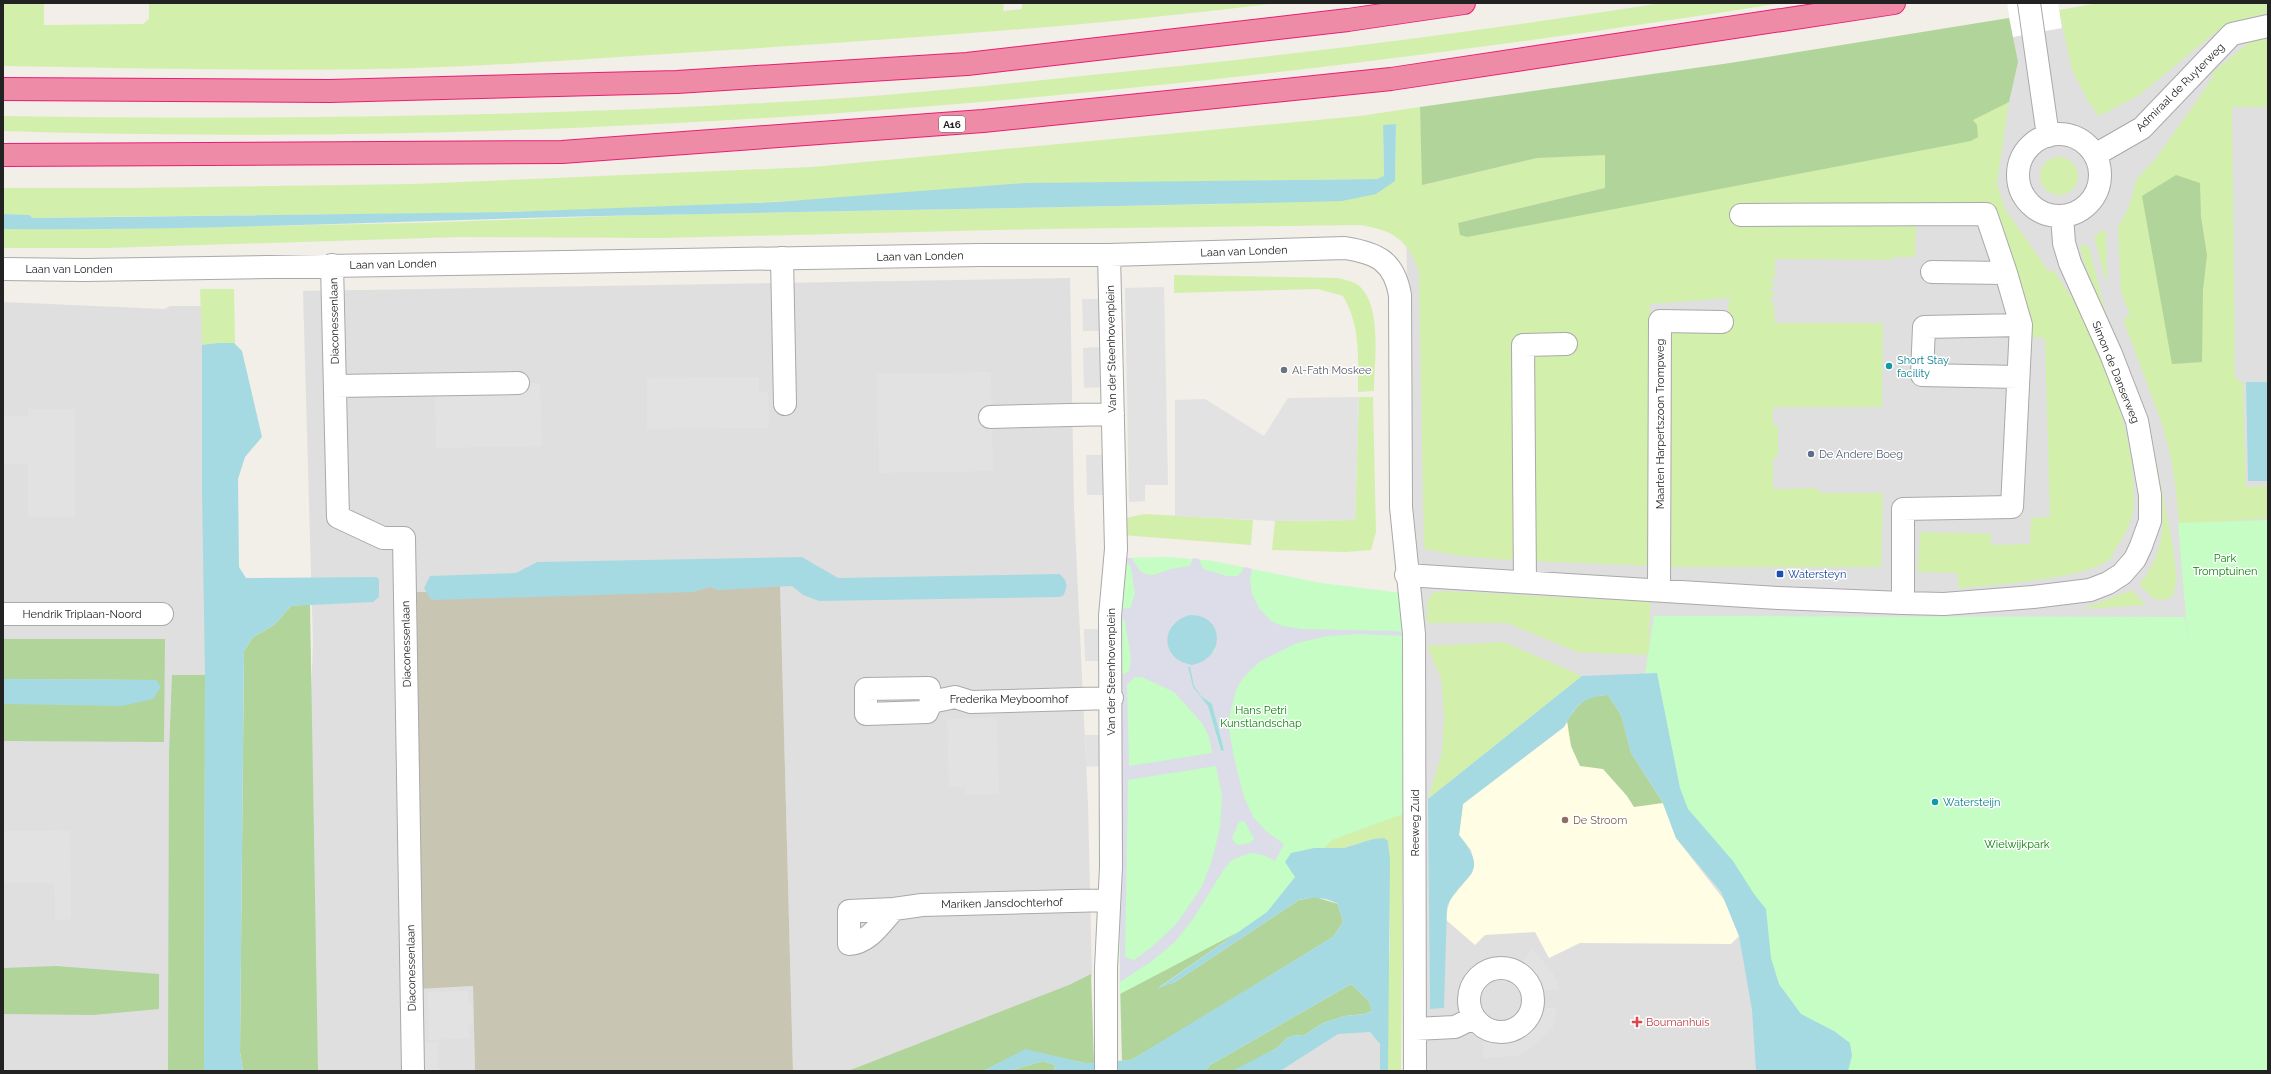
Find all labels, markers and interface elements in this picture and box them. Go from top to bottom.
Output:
street label: Admiraal de Ruyterweg [2134,41,2227,134]
road number: A16 [939,116,965,132]
street label: Laan van Londen [1200,243,1288,260]
street label: Laan van Londen [876,249,964,264]
street label: Laan van Londen [349,257,437,272]
street label: Laan van Londen [25,263,113,276]
street label: Diaconessenlaan [327,278,342,364]
street label: Van der Steenhovenplein [1104,285,1119,413]
street label: Simon de Danserweg [2089,319,2142,425]
street label: Maarten Harpertszoon Trompweg [1654,339,1667,509]
place label: Short Stay facility [1897,354,1949,380]
marker: Short Stay facility [1884,361,1894,371]
place label: Al-Fath Moskee [1292,364,1372,377]
marker: Al-Fath Moskee [1279,365,1289,375]
place label: De Andere Boeg [1819,448,1903,461]
marker: De Andere Boeg [1806,449,1816,459]
park label: Park Tromptuinen [2193,552,2257,578]
place label: Watersteyn [1788,568,1846,581]
marker: Watersteyn [1775,569,1785,579]
street label: Diaconessenlaan [399,601,414,687]
street label: Hendrik Triplaan-Noord [22,608,142,621]
street label: Van der Steenhovenplein [1105,608,1118,736]
street label: Frederika Meyboomhof [950,693,1069,706]
park label: Hans Petri Kunstlandschap [1220,704,1302,730]
street label: Reeweg Zuid [1409,789,1422,857]
place label: Watersteijn [1943,796,2000,809]
marker: Watersteijn [1930,797,1940,807]
place label: De Stroom [1573,814,1627,827]
marker: De Stroom [1560,815,1570,825]
park label: Wielwijkpark [1984,838,2050,851]
street label: Mariken Jansdochterhof [941,896,1063,911]
street label: Diaconessenlaan [404,925,419,1011]
marker: Boumanhuis [1631,1016,1643,1028]
place label: Boumanhuis [1646,1016,1710,1029]

